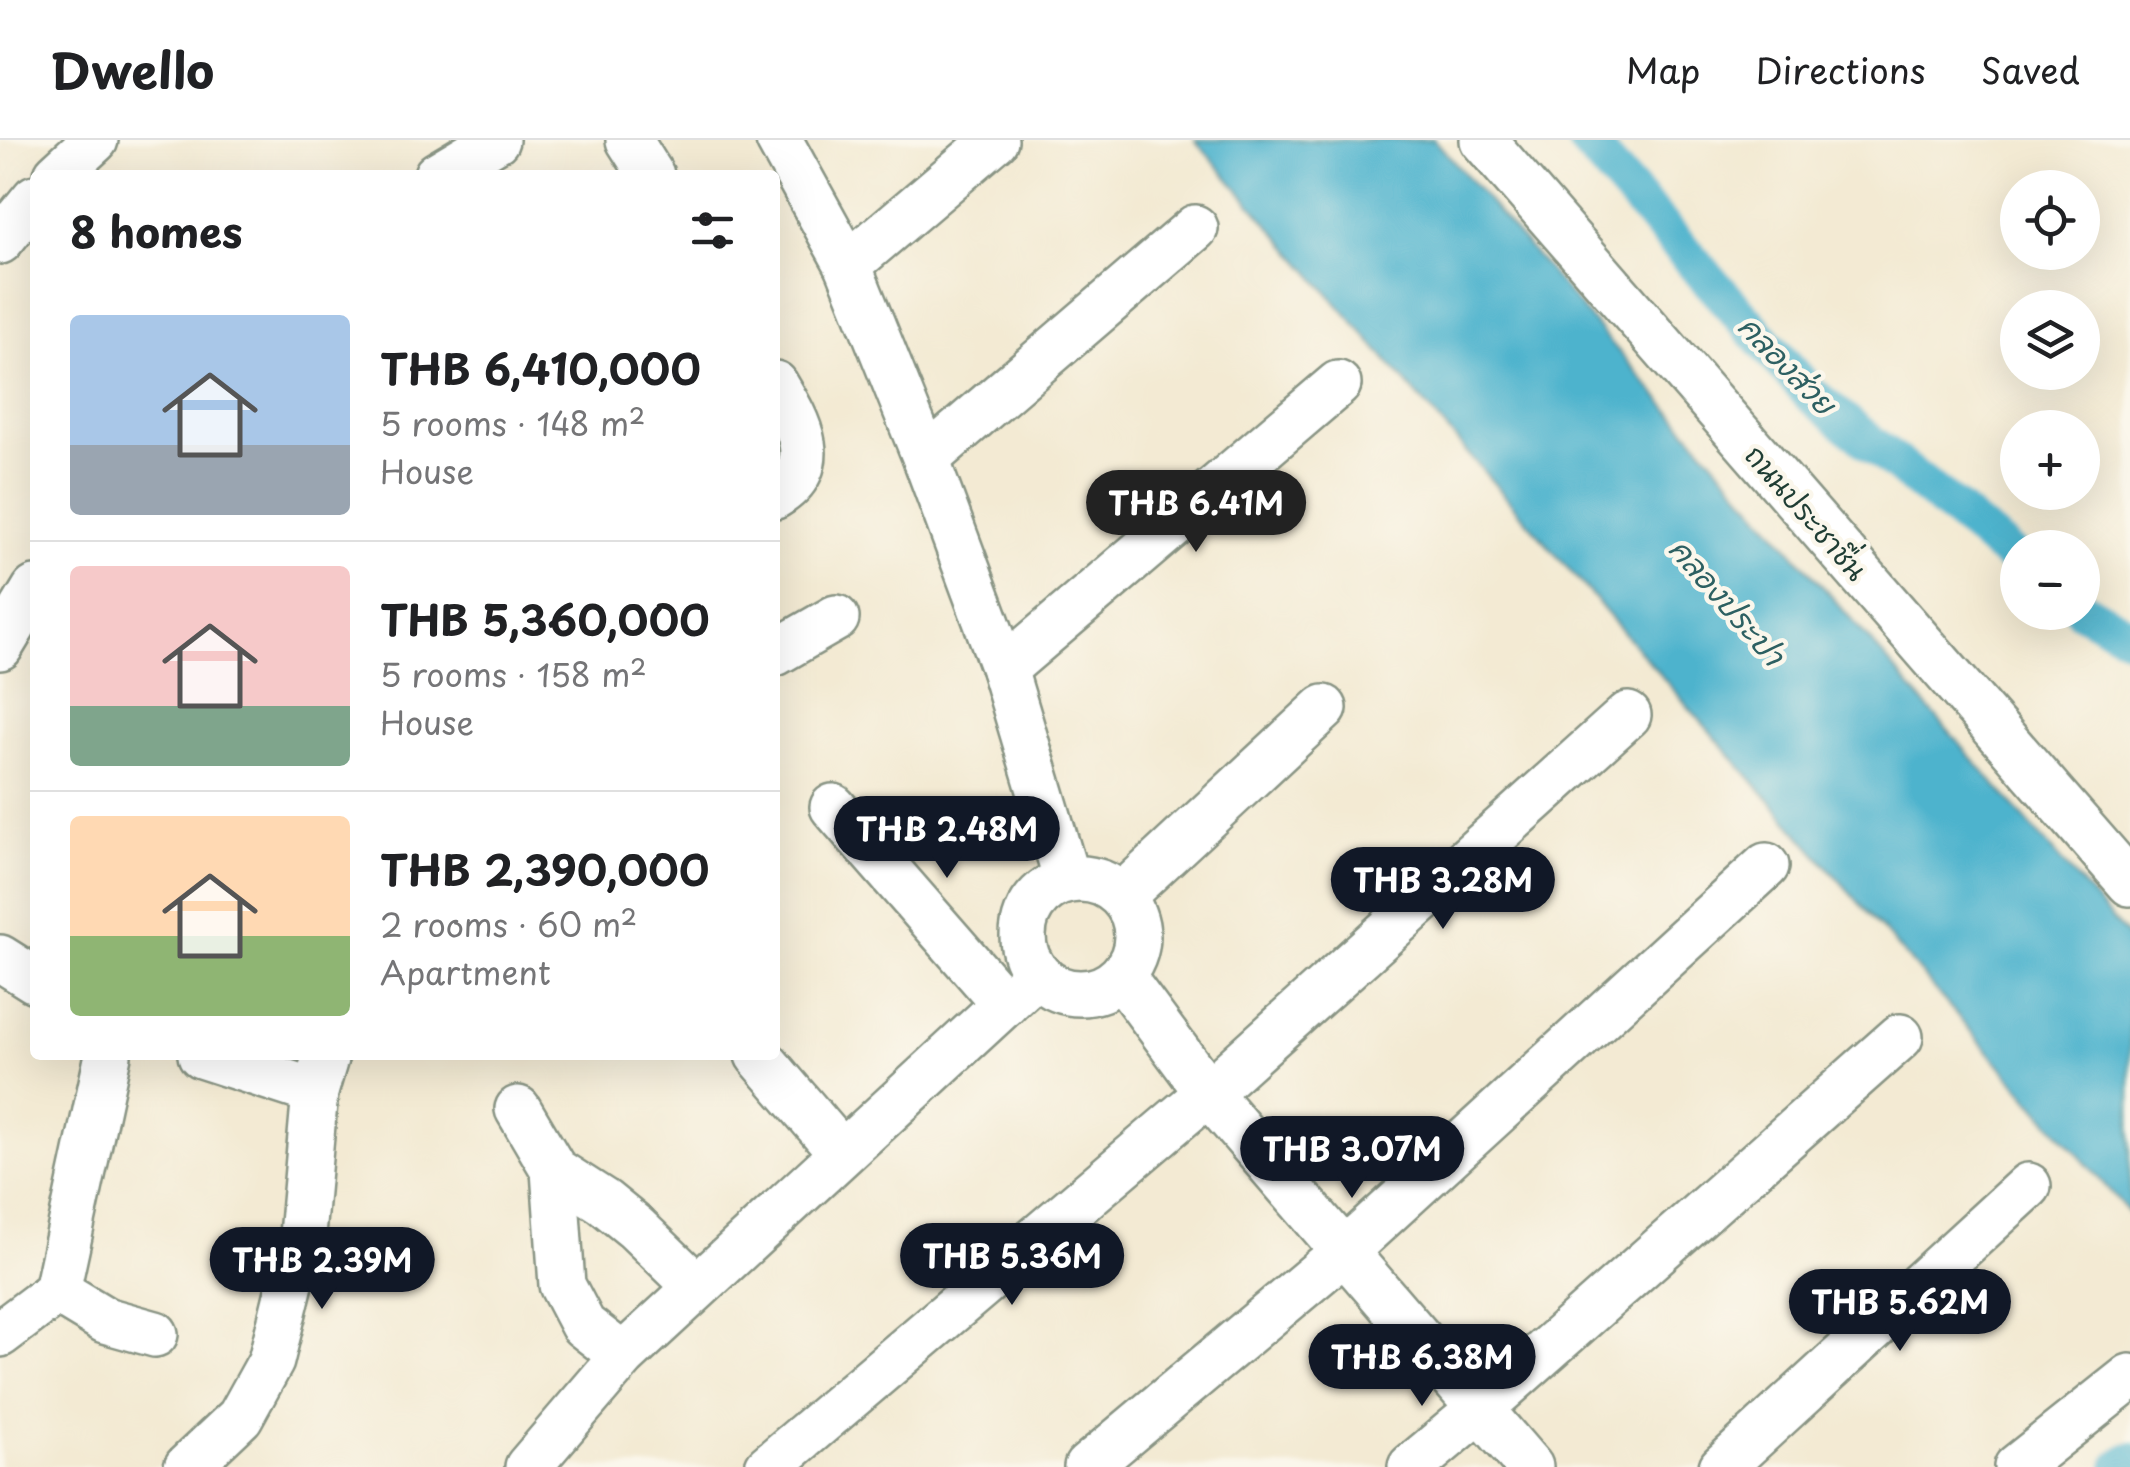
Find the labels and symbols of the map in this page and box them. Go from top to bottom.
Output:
water label: คลองส่วย [1729,304,1849,426]
street label: ถนนประชาชื่น [1736,433,1880,589]
pin: THB 6.41M [1082,470,1310,555]
water label: คลองประปา [1660,527,1798,676]
pin: THB 2.48M [833,796,1061,881]
pin: THB 3.28M [1329,847,1557,932]
pin: THB 3.07M [1238,1116,1466,1201]
pin: THB 5.36M [898,1223,1126,1308]
pin: THB 2.39M [208,1227,436,1312]
pin: THB 5.62M [1786,1269,2014,1354]
pin: THB 6.38M [1308,1324,1536,1409]

